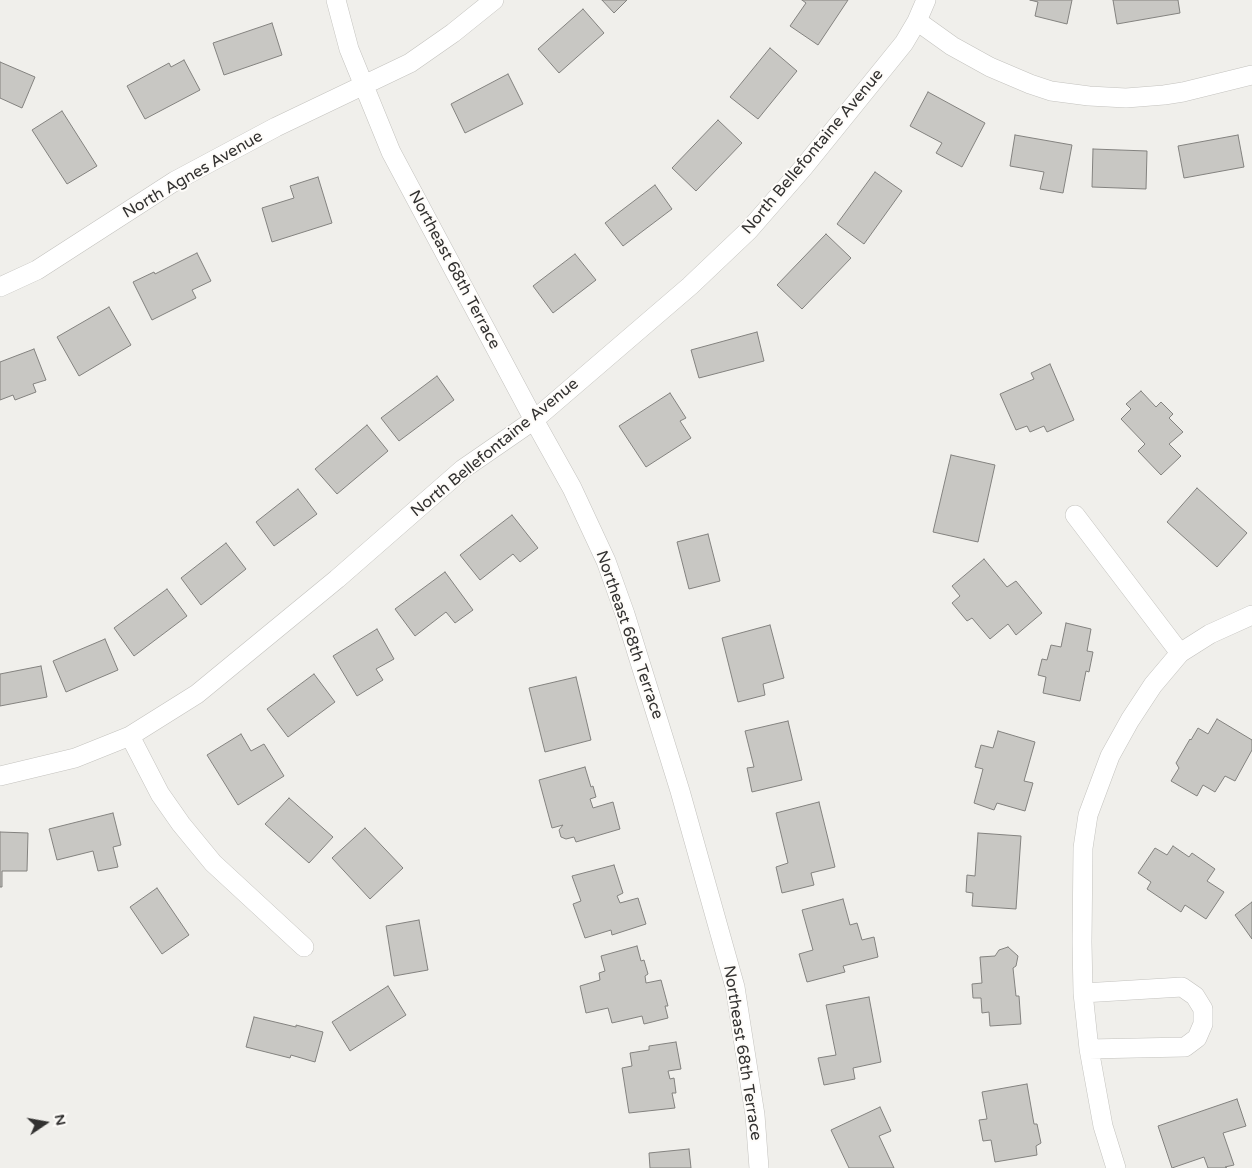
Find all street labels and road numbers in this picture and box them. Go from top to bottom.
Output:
street label: North Bellefontaine Avenue [738,65,888,239]
street label: North Agnes Avenue [120,127,266,223]
street label: Northeast 68th Terrace [404,187,504,353]
street label: North Bellefontaine Avenue [407,375,583,521]
street label: Northeast 68th Terrace [591,548,667,722]
street label: Northeast 68th Terrace [719,964,765,1142]

